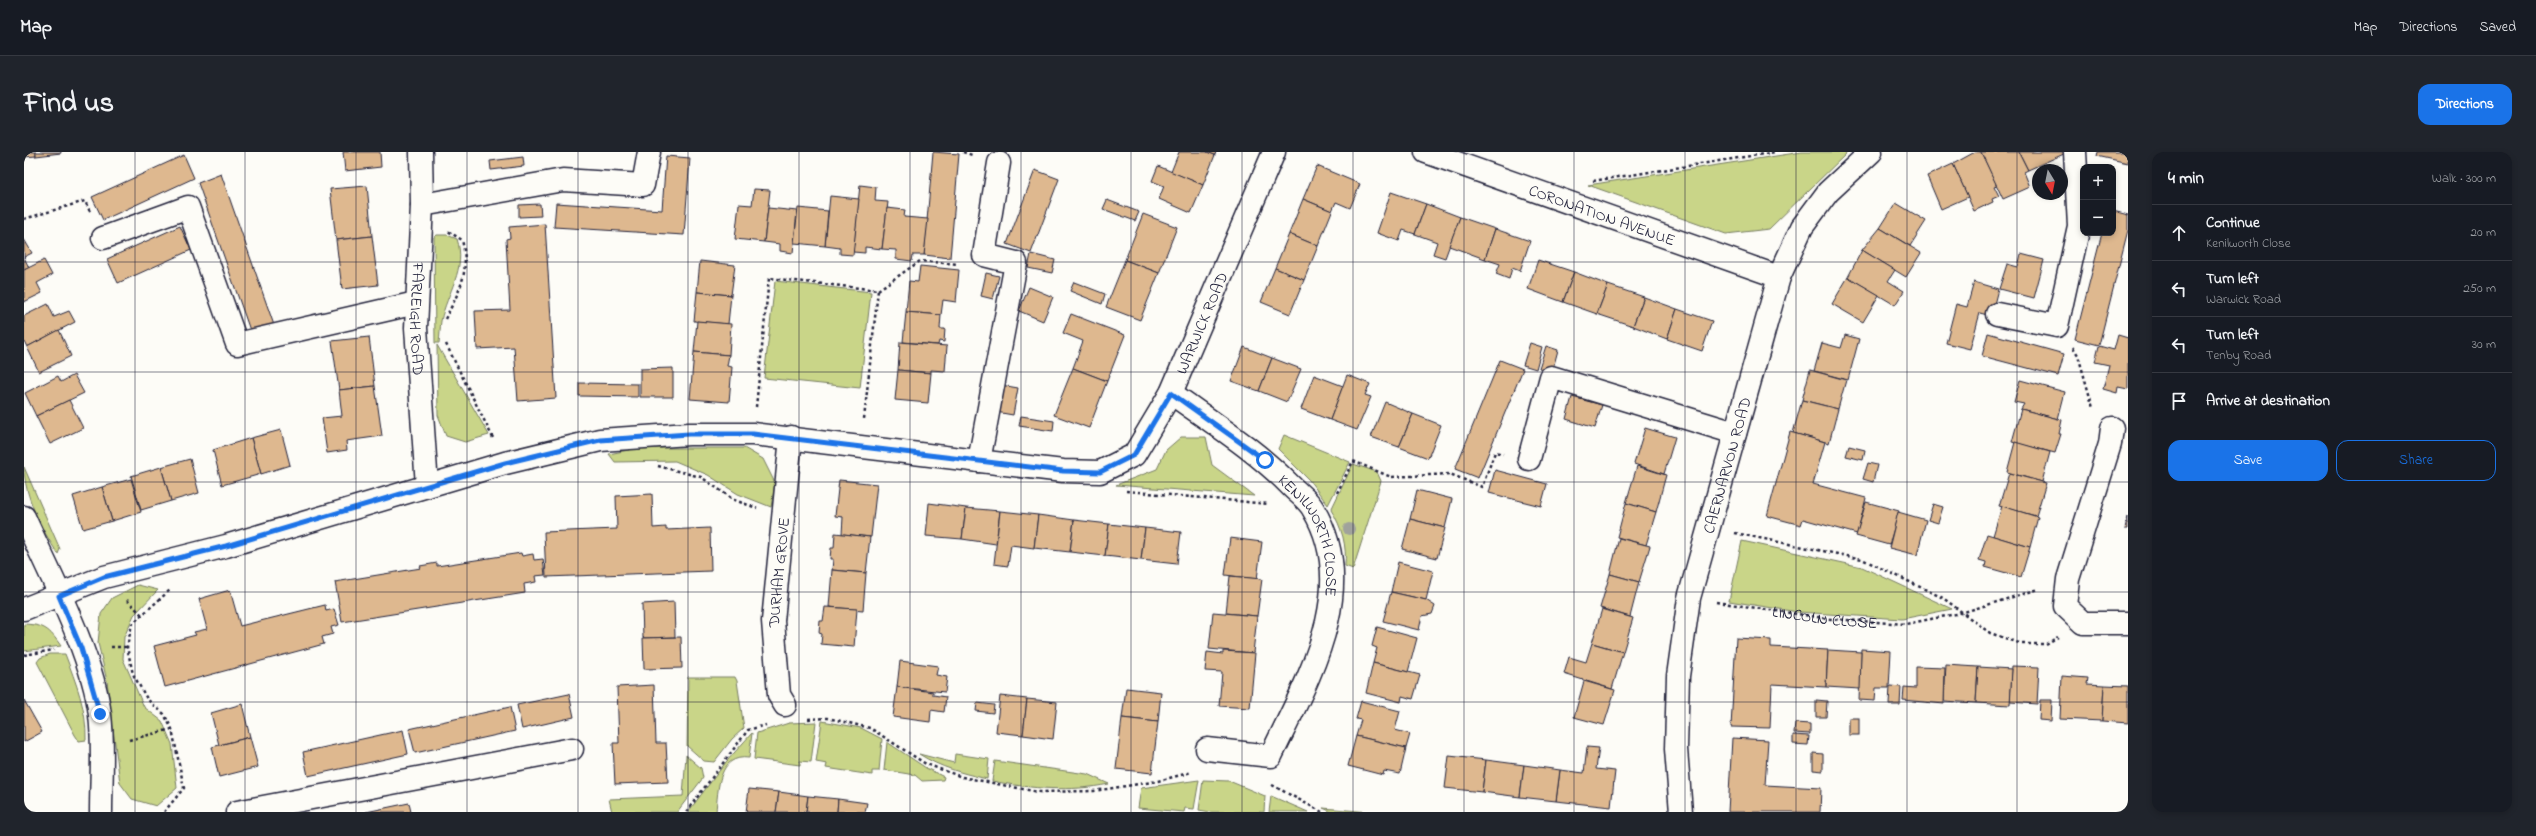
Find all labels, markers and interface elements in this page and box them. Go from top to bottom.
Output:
text: Map [20,14,52,41]
text: Map [2354,17,2377,38]
text: Directions [2399,17,2457,38]
text: Saved [2479,17,2516,38]
text: Find us [24,84,114,125]
button: Directions [2418,84,2512,125]
north arrow [2032,164,2068,200]
map controls [2080,164,2116,236]
button: + [2080,164,2116,200]
text: 4 min [2168,166,2204,191]
text: Walk · 300 m [2432,169,2496,188]
street label: CORONATION AVENUE [1525,179,1678,253]
button: − [2080,200,2116,236]
text: Continue [2206,212,2260,234]
icon: ahead [2168,222,2190,244]
text: 20 m [2471,223,2496,242]
text: Kenilworth Close [2206,234,2291,253]
street label: FARLEIGH ROAD [402,261,429,376]
text: Turn left [2206,268,2259,290]
street label: WARWICK ROAD [1170,269,1235,378]
icon: left [2168,278,2190,300]
text: 250 m [2463,279,2496,298]
text: Warwick Road [2206,290,2281,309]
text: Turn left [2206,324,2259,346]
icon: left [2168,334,2190,356]
text: 30 m [2472,335,2496,354]
text: Tenby Road [2206,346,2271,365]
icon: arrive [2168,390,2190,412]
text: Arrive at destination [2206,390,2330,412]
street label: CAERNARVON ROAD [1698,395,1759,537]
button: Save [2168,440,2328,481]
button: Share [2336,440,2496,481]
route start [1256,451,1274,469]
street label: KENILWORTH CLOSE [1272,469,1342,598]
street label: DURHAM GROVE [763,516,797,629]
street label: LINCOLN CLOSE [1771,600,1878,636]
route end [91,705,109,723]

